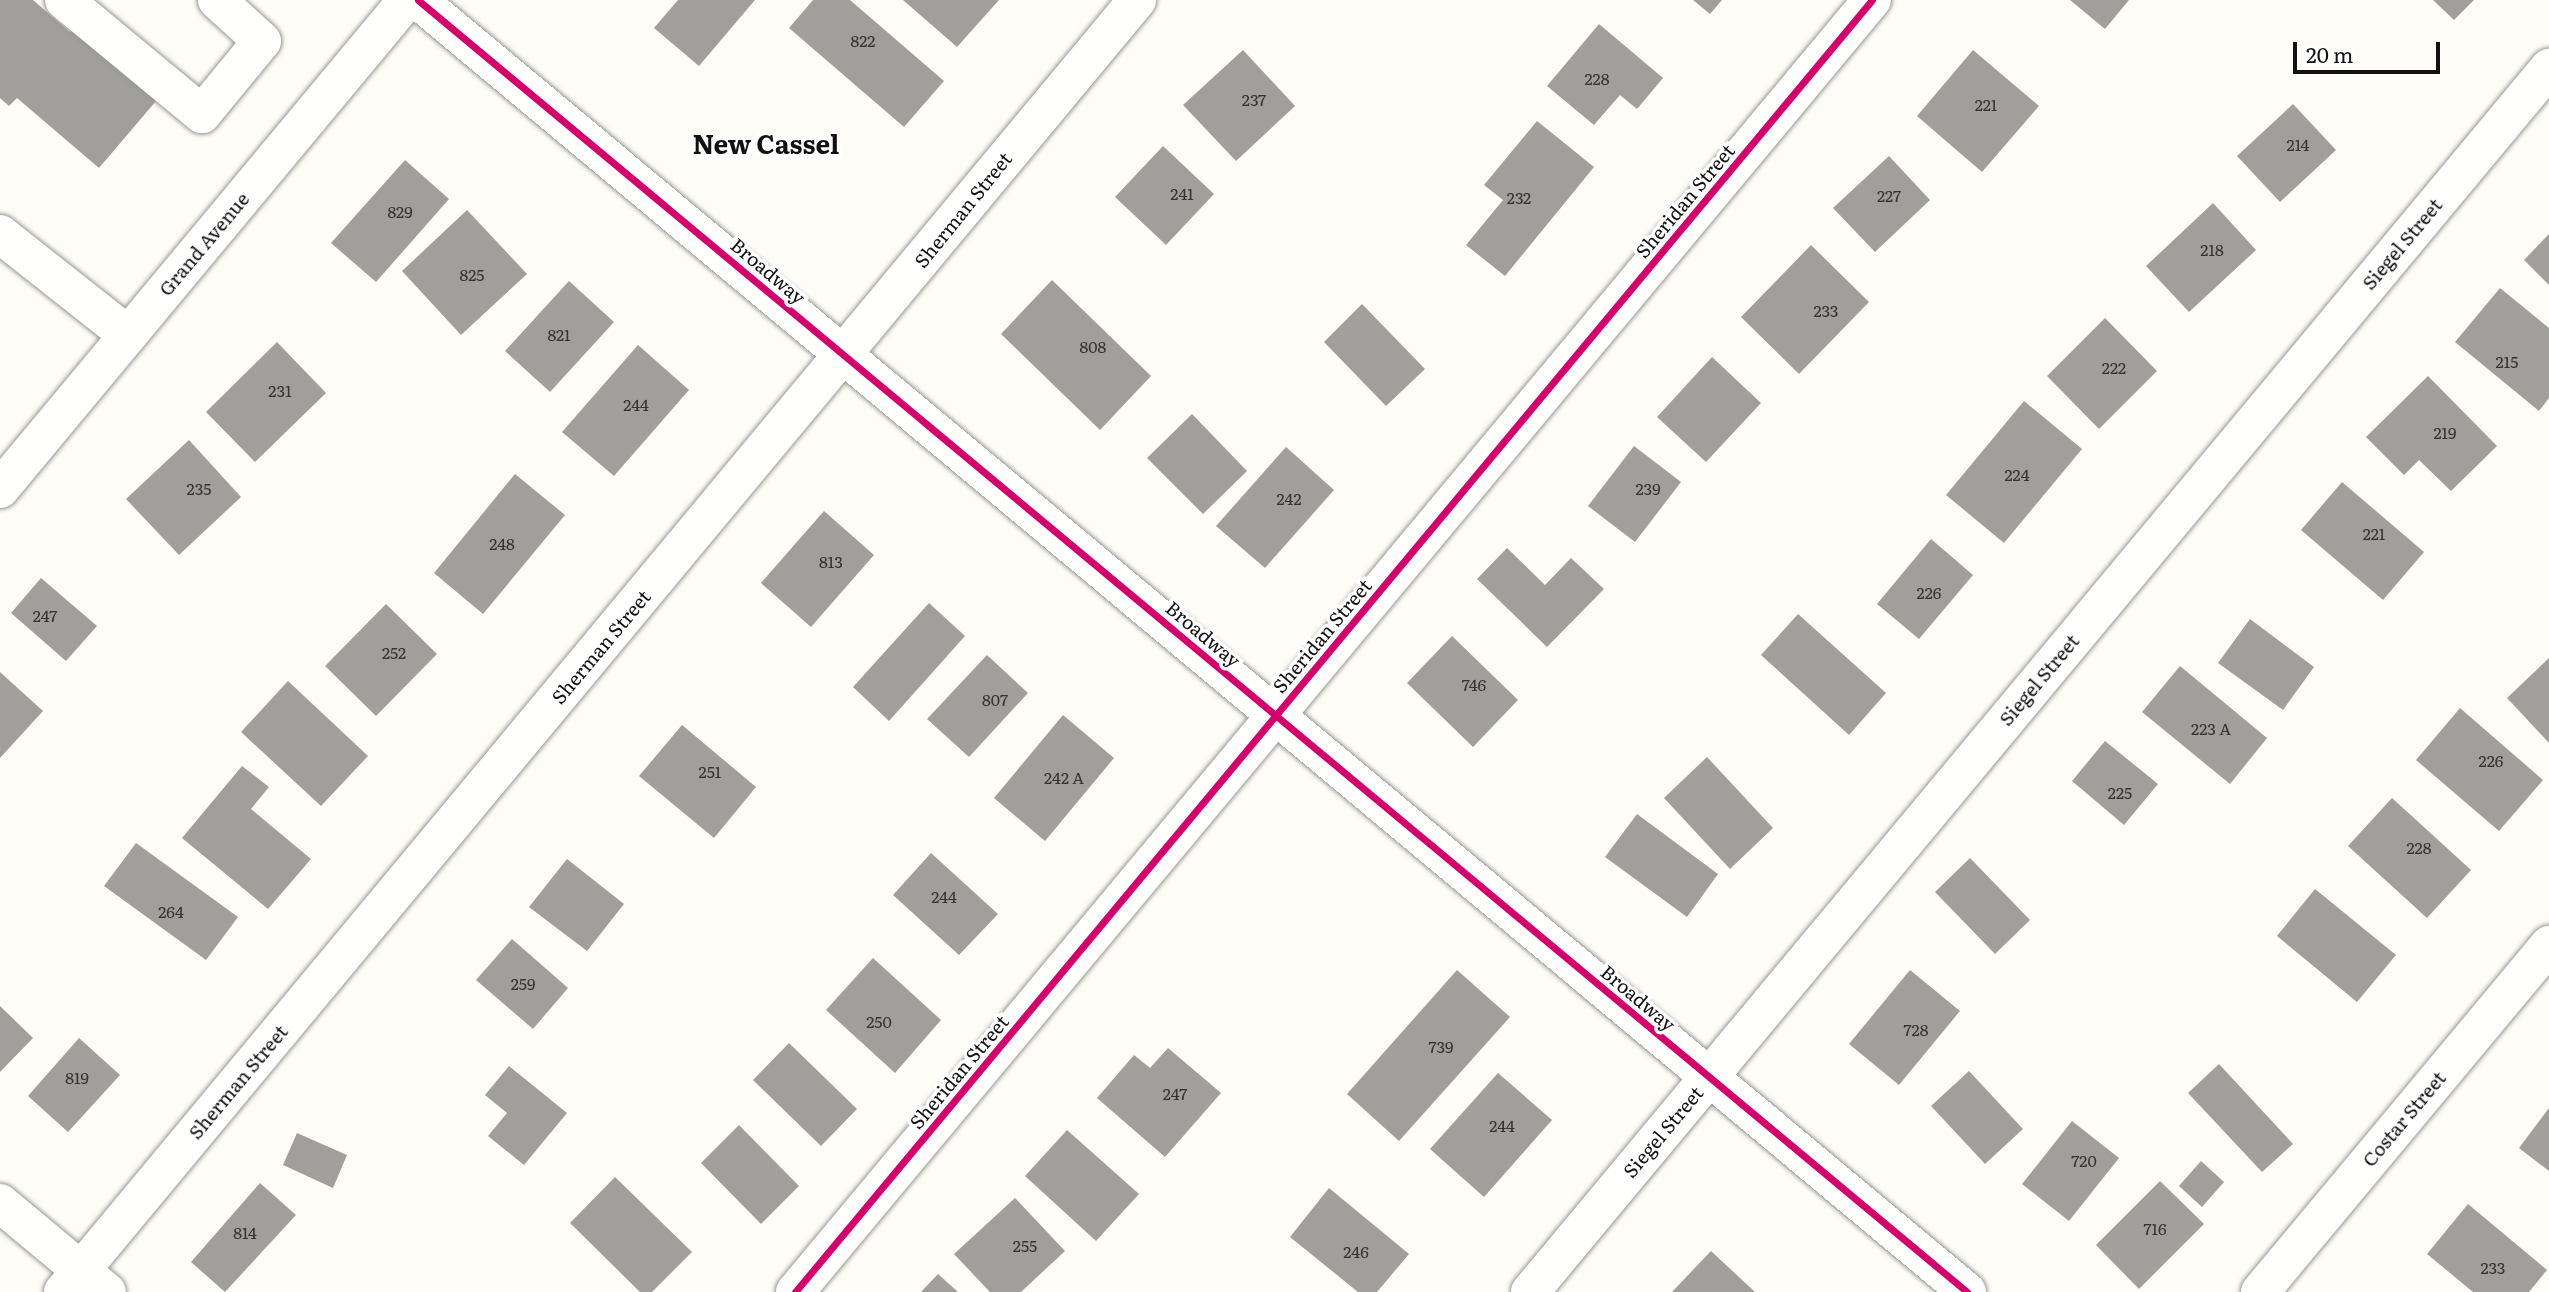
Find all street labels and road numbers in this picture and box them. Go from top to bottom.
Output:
street label: Sheridan Street [1631,140,1739,262]
street label: Sherman Street [910,148,1016,272]
street label: Grand Avenue [154,188,254,300]
street label: Siegel Street [2357,194,2447,294]
street label: Broadway [726,233,810,309]
street label: Sheridan Street [1268,575,1376,697]
street label: Sherman Street [547,585,655,709]
street label: Broadway [1161,596,1245,672]
street label: Siegel Street [1994,630,2084,730]
street label: Broadway [1596,960,1680,1036]
street label: Sheridan Street [905,1011,1013,1133]
street label: Sherman Street [184,1020,292,1144]
street label: Costar Street [2358,1067,2450,1171]
street label: Siegel Street [1618,1082,1708,1182]

